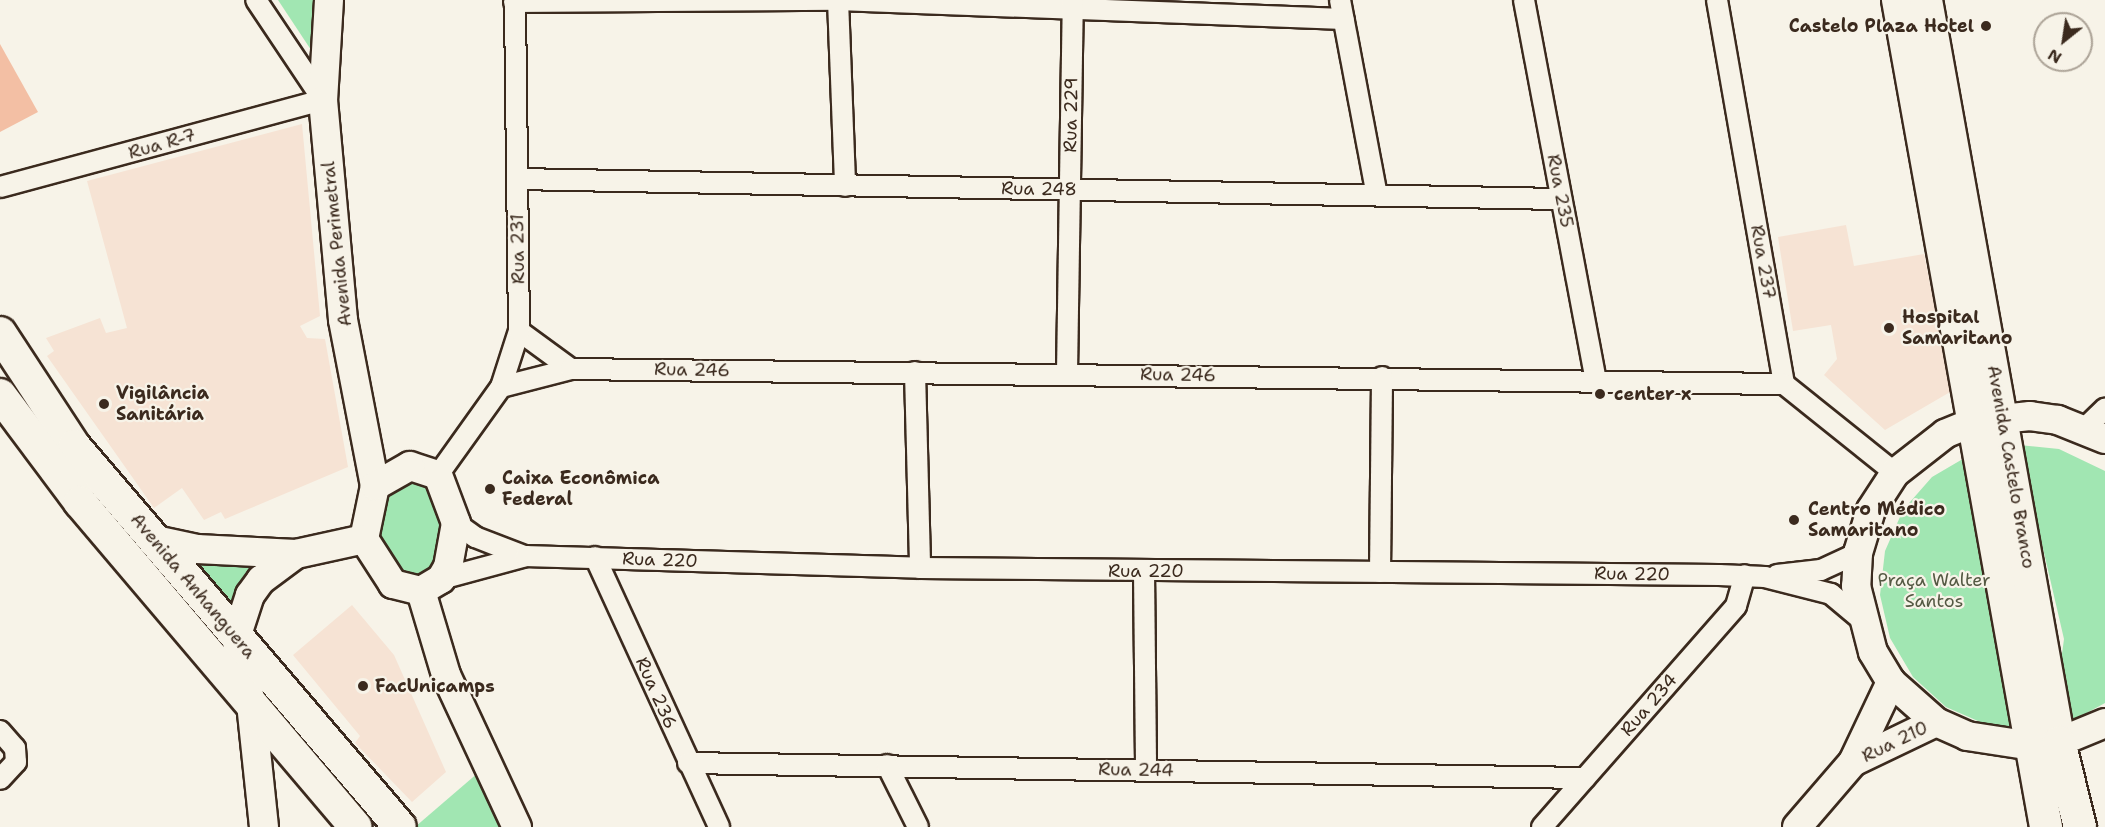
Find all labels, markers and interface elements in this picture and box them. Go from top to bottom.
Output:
north arrow [2033,12,2093,72]
place label: Castelo Plaza Hotel [1789,15,1974,37]
marker: Castelo Plaza Hotel [1979,19,1993,33]
text: N [2044,44,2065,69]
street label: Rua 229 [1060,77,1082,153]
street label: Rua R-7 [126,124,198,164]
street label: Rua 235 [1542,152,1578,230]
street label: Avenida Perimetral [318,160,356,328]
street label: Rua 248 [1001,178,1077,200]
street label: Rua 231 [507,214,529,284]
street label: Rua 237 [1746,223,1780,301]
place label: Hospital Samaritano [1902,307,2012,350]
marker: Hospital Samaritano [1880,319,1898,337]
street label: Rua 246 [654,359,730,381]
street label: Rua 246 [1140,364,1216,386]
street label: Avenida Castelo Branco [1982,364,2040,570]
place label: Vigilância Sanitária [116,383,209,426]
place label: center x [1614,383,1691,405]
marker: center x [1591,385,1609,403]
marker: Vigilância Sanitária [97,397,111,411]
place label: Caixa Econômica Federal [502,468,659,510]
marker: Caixa Econômica Federal [483,482,497,496]
place label: Centro Médico Samaritano [1808,499,1945,542]
street label: Avenida Anhanguera [126,509,260,663]
marker: Centro Médico Samaritano [1785,511,1803,529]
street label: Rua 220 [622,548,698,572]
street label: Rua 220 [1108,560,1184,582]
street label: Rua 220 [1594,563,1670,585]
park label: Praça Walter Santos [1877,570,1991,612]
street label: Rua 236 [631,654,681,732]
street label: Rua 234 [1616,669,1682,741]
place label: FacUnicamps [375,675,495,697]
marker: FacUnicamps [356,679,370,693]
street label: Rua 210 [1858,717,1932,767]
street label: Rua 244 [1098,759,1174,781]

